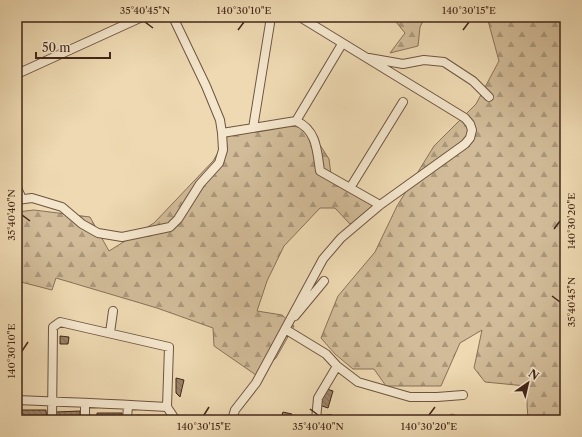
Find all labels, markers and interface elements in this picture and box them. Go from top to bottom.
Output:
text: 35°40'45"N [120,4,170,17]
text: 140°30'10"E [217,4,271,17]
text: 140°30'15"E [442,4,496,17]
scale bar [36,34,110,60]
text: 50 m [42,40,71,55]
text: 35°40'40"N [5,189,18,241]
text: 140°30'20"E [565,193,578,249]
text: 35°40'45"N [565,277,578,327]
text: 140°30'10"E [5,324,18,378]
north arrow [508,363,548,403]
text: N [526,366,542,383]
text: 140°30'15"E [177,420,231,433]
text: 35°40'40"N [292,420,344,433]
text: 140°30'20"E [401,420,457,433]

